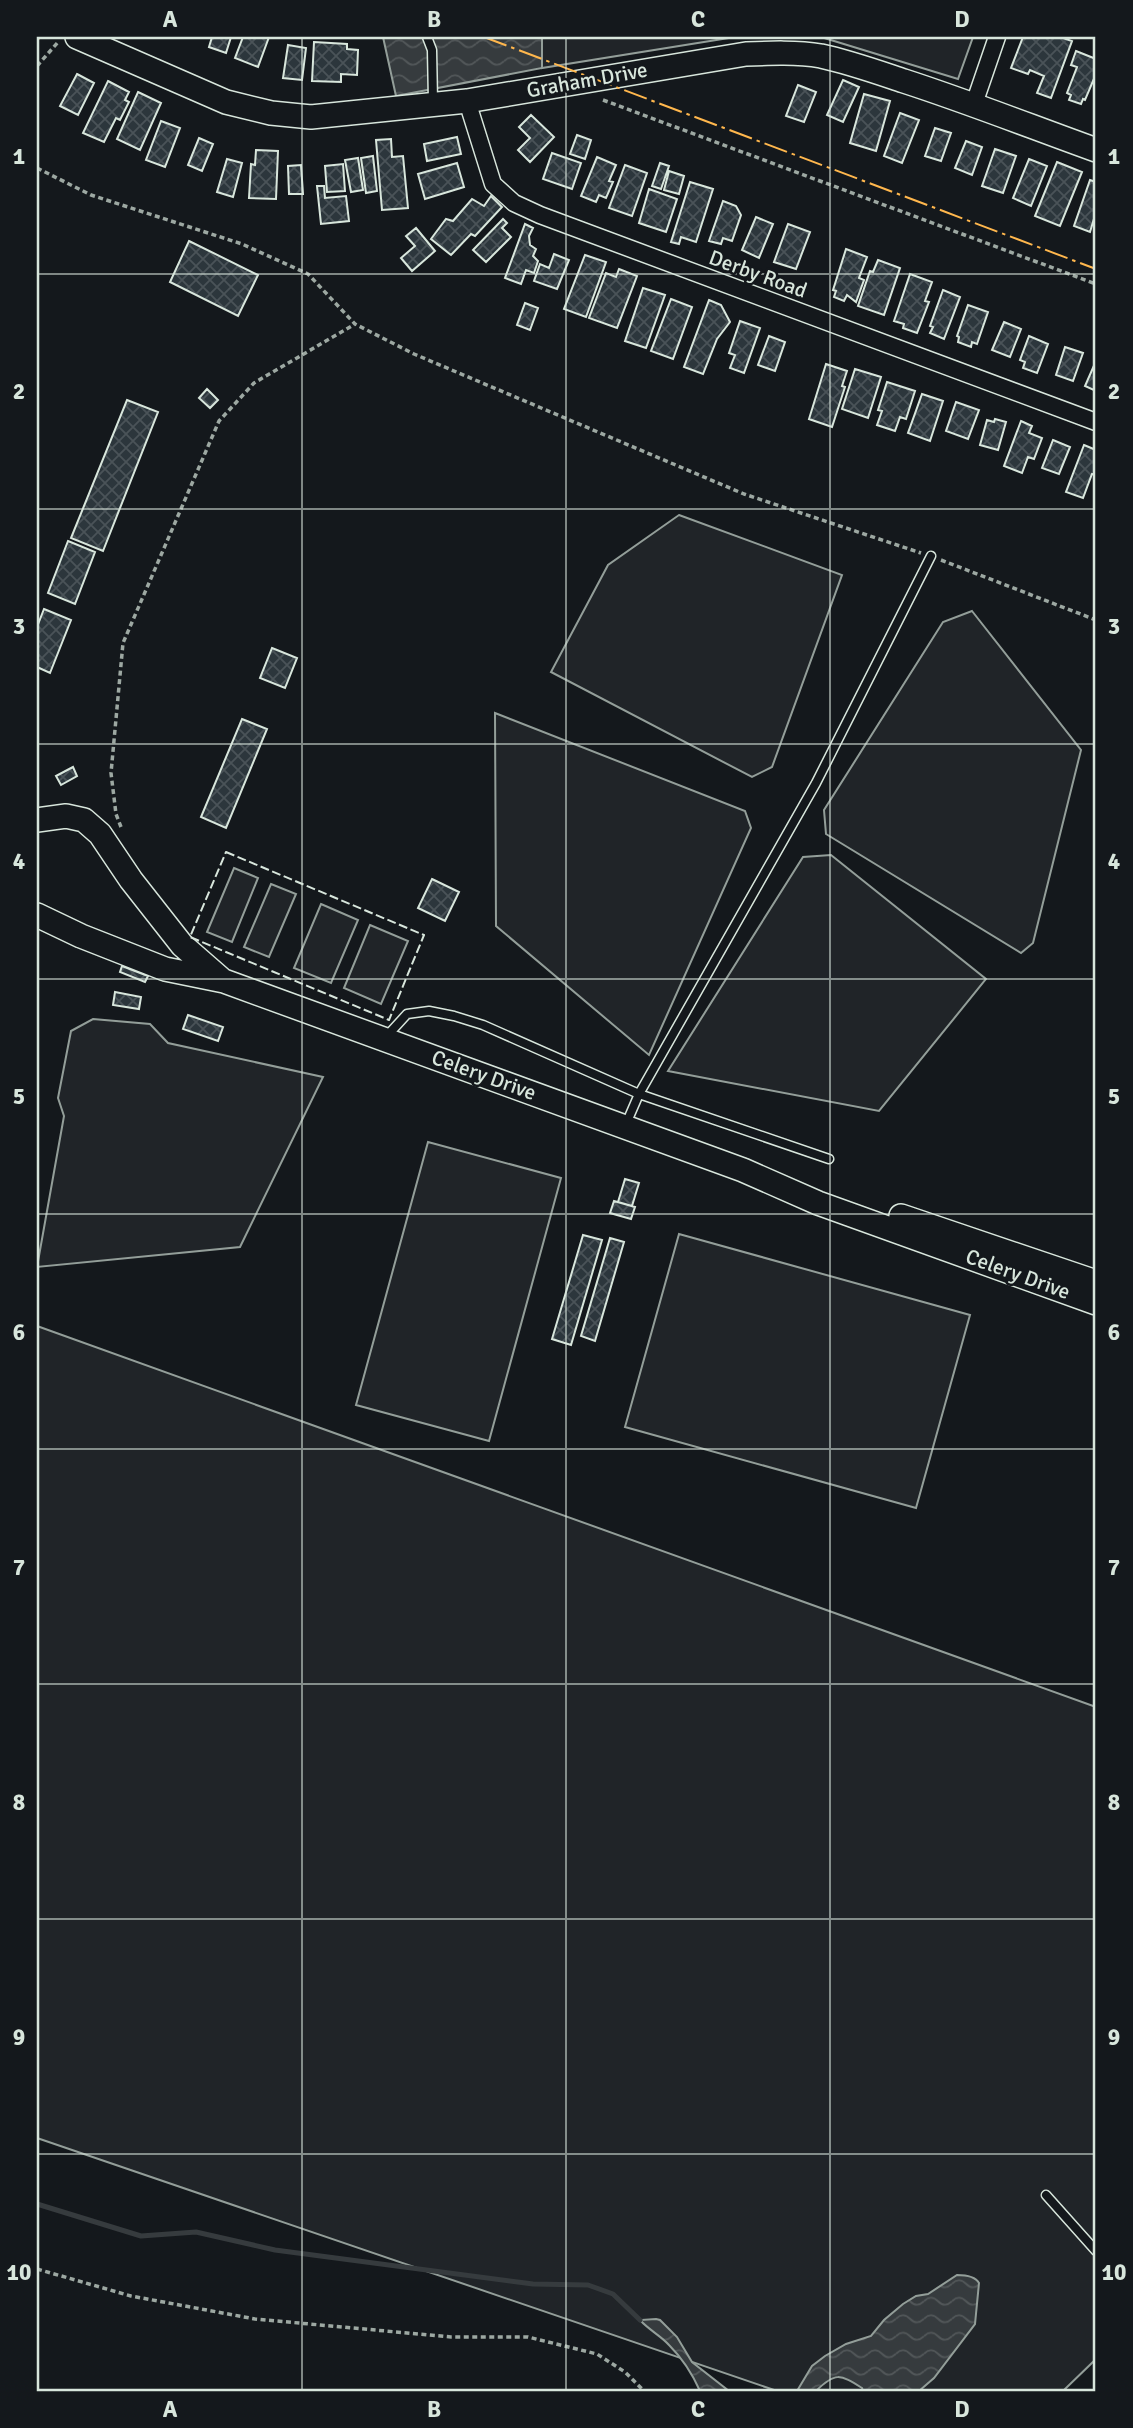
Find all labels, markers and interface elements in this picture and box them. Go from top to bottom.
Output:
text: A [163,5,178,34]
text: B [427,5,441,34]
text: C [691,5,705,34]
text: D [954,5,970,34]
street label: Graham Drive [525,57,649,103]
text: 1 [13,142,25,171]
text: 1 [1108,142,1120,171]
street label: Derby Road [705,244,811,304]
text: 2 [13,377,25,406]
text: 2 [1108,377,1120,406]
text: 3 [13,612,25,641]
text: 3 [1108,612,1120,641]
text: 4 [13,847,25,876]
text: 4 [1108,847,1120,876]
street label: Celery Drive [428,1044,540,1106]
text: 5 [13,1082,25,1111]
text: 5 [1108,1082,1120,1111]
street label: Celery Drive [962,1243,1074,1305]
text: 6 [13,1318,25,1347]
text: 6 [1108,1318,1120,1347]
text: 7 [13,1553,25,1582]
text: 7 [1108,1553,1120,1582]
text: 8 [13,1788,25,1817]
text: 8 [1108,1788,1120,1817]
text: 9 [13,2023,25,2052]
text: 9 [1108,2023,1120,2052]
text: 10 [7,2258,31,2287]
text: 10 [1102,2258,1126,2287]
text: A [163,2395,178,2424]
text: B [427,2395,441,2424]
text: C [691,2395,705,2424]
text: D [954,2395,970,2424]

